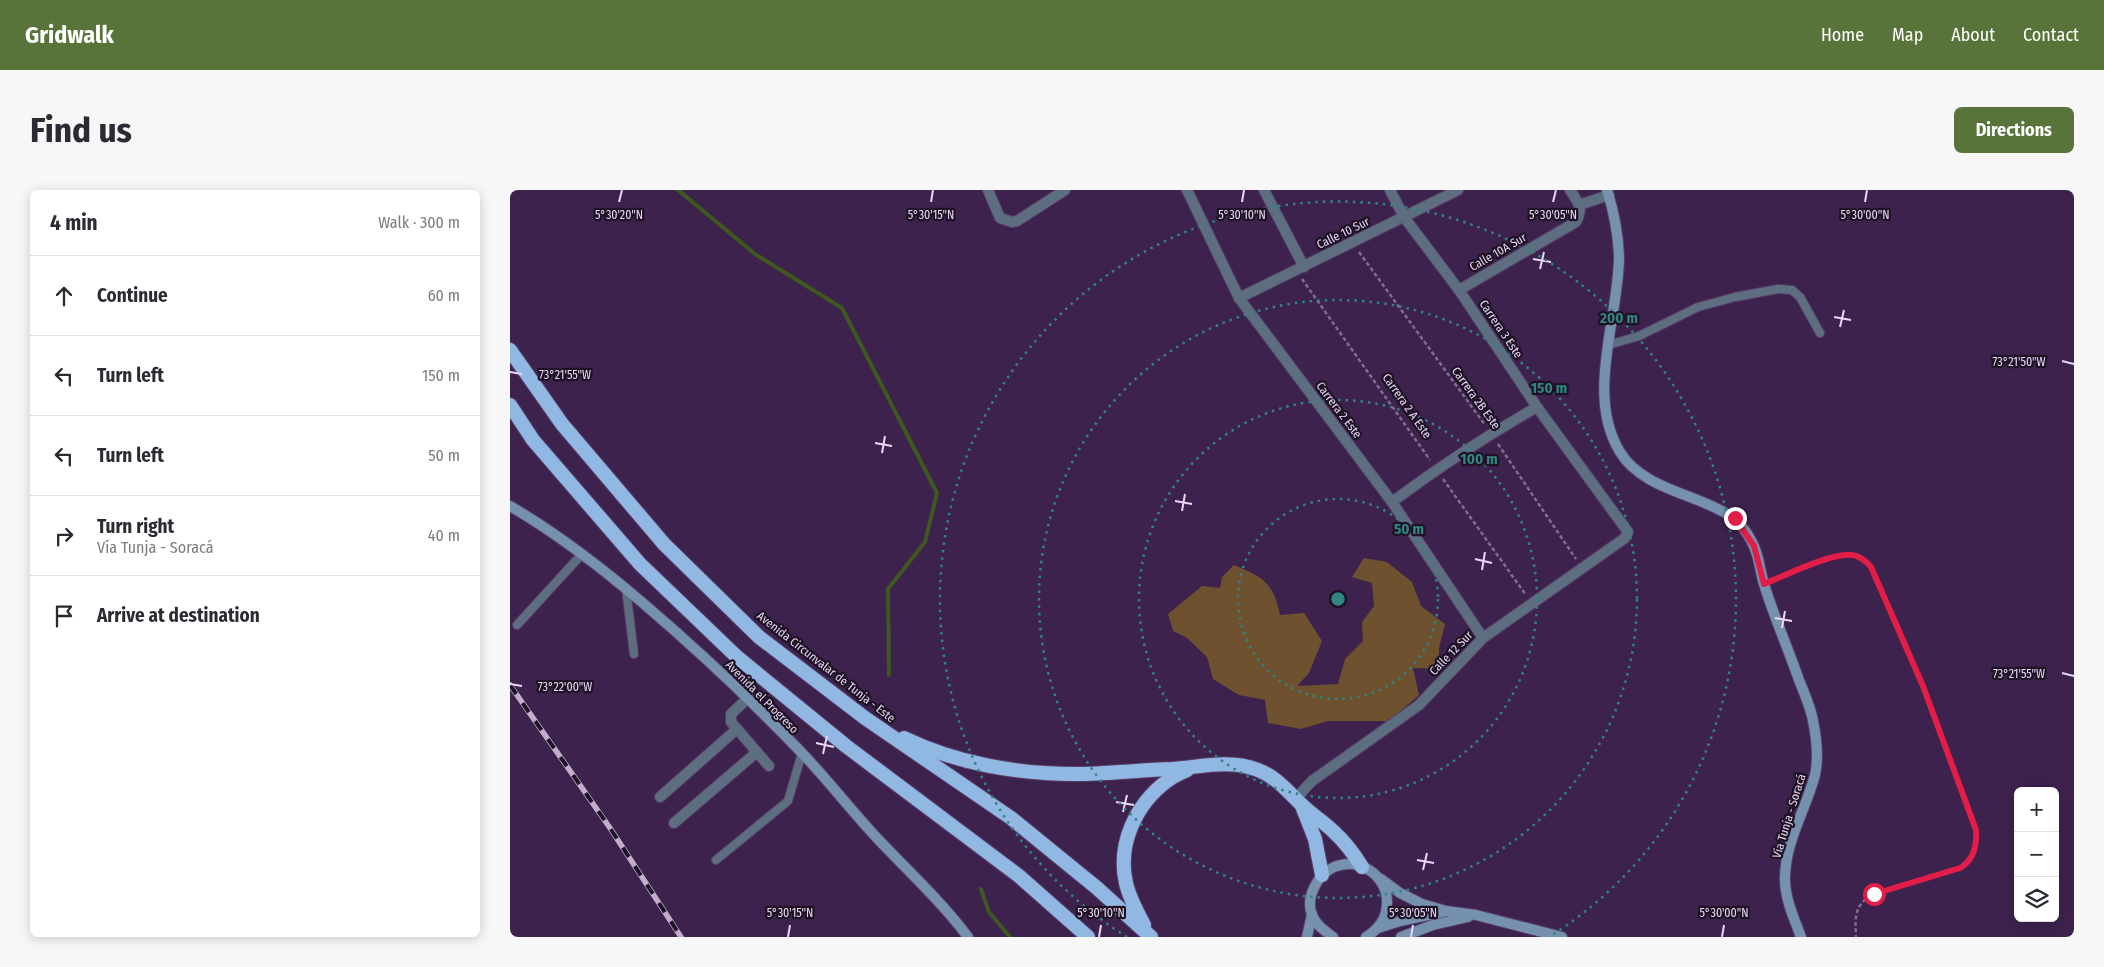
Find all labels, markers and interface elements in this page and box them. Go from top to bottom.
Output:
text: Gridwalk [25,21,114,49]
text: Home [1821,24,1864,46]
text: Map [1892,24,1923,46]
text: About [1951,24,1995,46]
text: Contact [2023,24,2079,46]
button: Directions [1954,107,2074,153]
text: Find us [30,109,132,151]
text: 5°30'20"N [595,208,643,222]
text: 5°30'15"N [908,208,954,222]
text: 5°30'10"N [1218,208,1266,222]
text: 5°30'05"N [1529,208,1577,222]
text: 5°30'00"N [1840,208,1890,222]
text: 4 min [50,210,98,236]
text: Walk · 300 m [378,213,460,232]
street label: Calle 10 Sur [1314,214,1372,252]
street label: Calle 10A Sur [1467,230,1530,274]
icon: ahead [50,282,78,310]
text: Continue [97,284,168,307]
text: 60 m [428,286,460,305]
street label: Carrera 3 Este [1476,297,1526,361]
text: 200 m [1599,309,1638,327]
text: 73°21'50"W [1992,355,2046,369]
icon: left [50,362,78,390]
text: Turn left [97,364,164,387]
street label: Carrera 2B Este [1449,364,1503,432]
text: 150 m [422,366,460,385]
text: 73°21'55"W [539,368,591,382]
street label: Carrera 2 A Este [1379,371,1435,441]
street label: Carrera 2 Este [1313,379,1365,441]
text: 150 m [1531,379,1567,397]
icon: left [50,442,78,470]
text: Turn left [97,444,164,467]
text: 50 m [428,446,460,465]
text: 100 m [1460,450,1498,468]
route end [1724,507,1747,530]
text: Turn right [97,515,174,538]
text: 50 m [1394,520,1424,538]
icon: right [50,522,78,550]
text: 40 m [428,526,460,545]
text: Vía Tunja - Soracá [97,538,214,557]
centre of rings [1329,590,1347,608]
icon: arrive [50,602,78,630]
text: Arrive at destination [97,604,260,627]
street label: Avenida Circunvalar de Tunja - Este [754,609,898,725]
street label: Calle 12 Sur [1427,627,1476,678]
street label: Avenida el Progreso [723,658,801,736]
text: 73°21'55"W [1993,667,2045,681]
text: 73°22'00"W [538,680,592,694]
street label: Vía Tunja - Soracá [1770,772,1809,860]
map controls [2014,787,2059,922]
button: + [2014,787,2059,832]
button: − [2014,832,2059,877]
button: layers [2014,877,2059,922]
route start [1863,883,1886,906]
text: 5°30'15"N [767,906,813,920]
text: 5°30'10"N [1077,906,1125,920]
text: 5°30'05"N [1389,906,1437,920]
text: 5°30'00"N [1699,906,1749,920]

